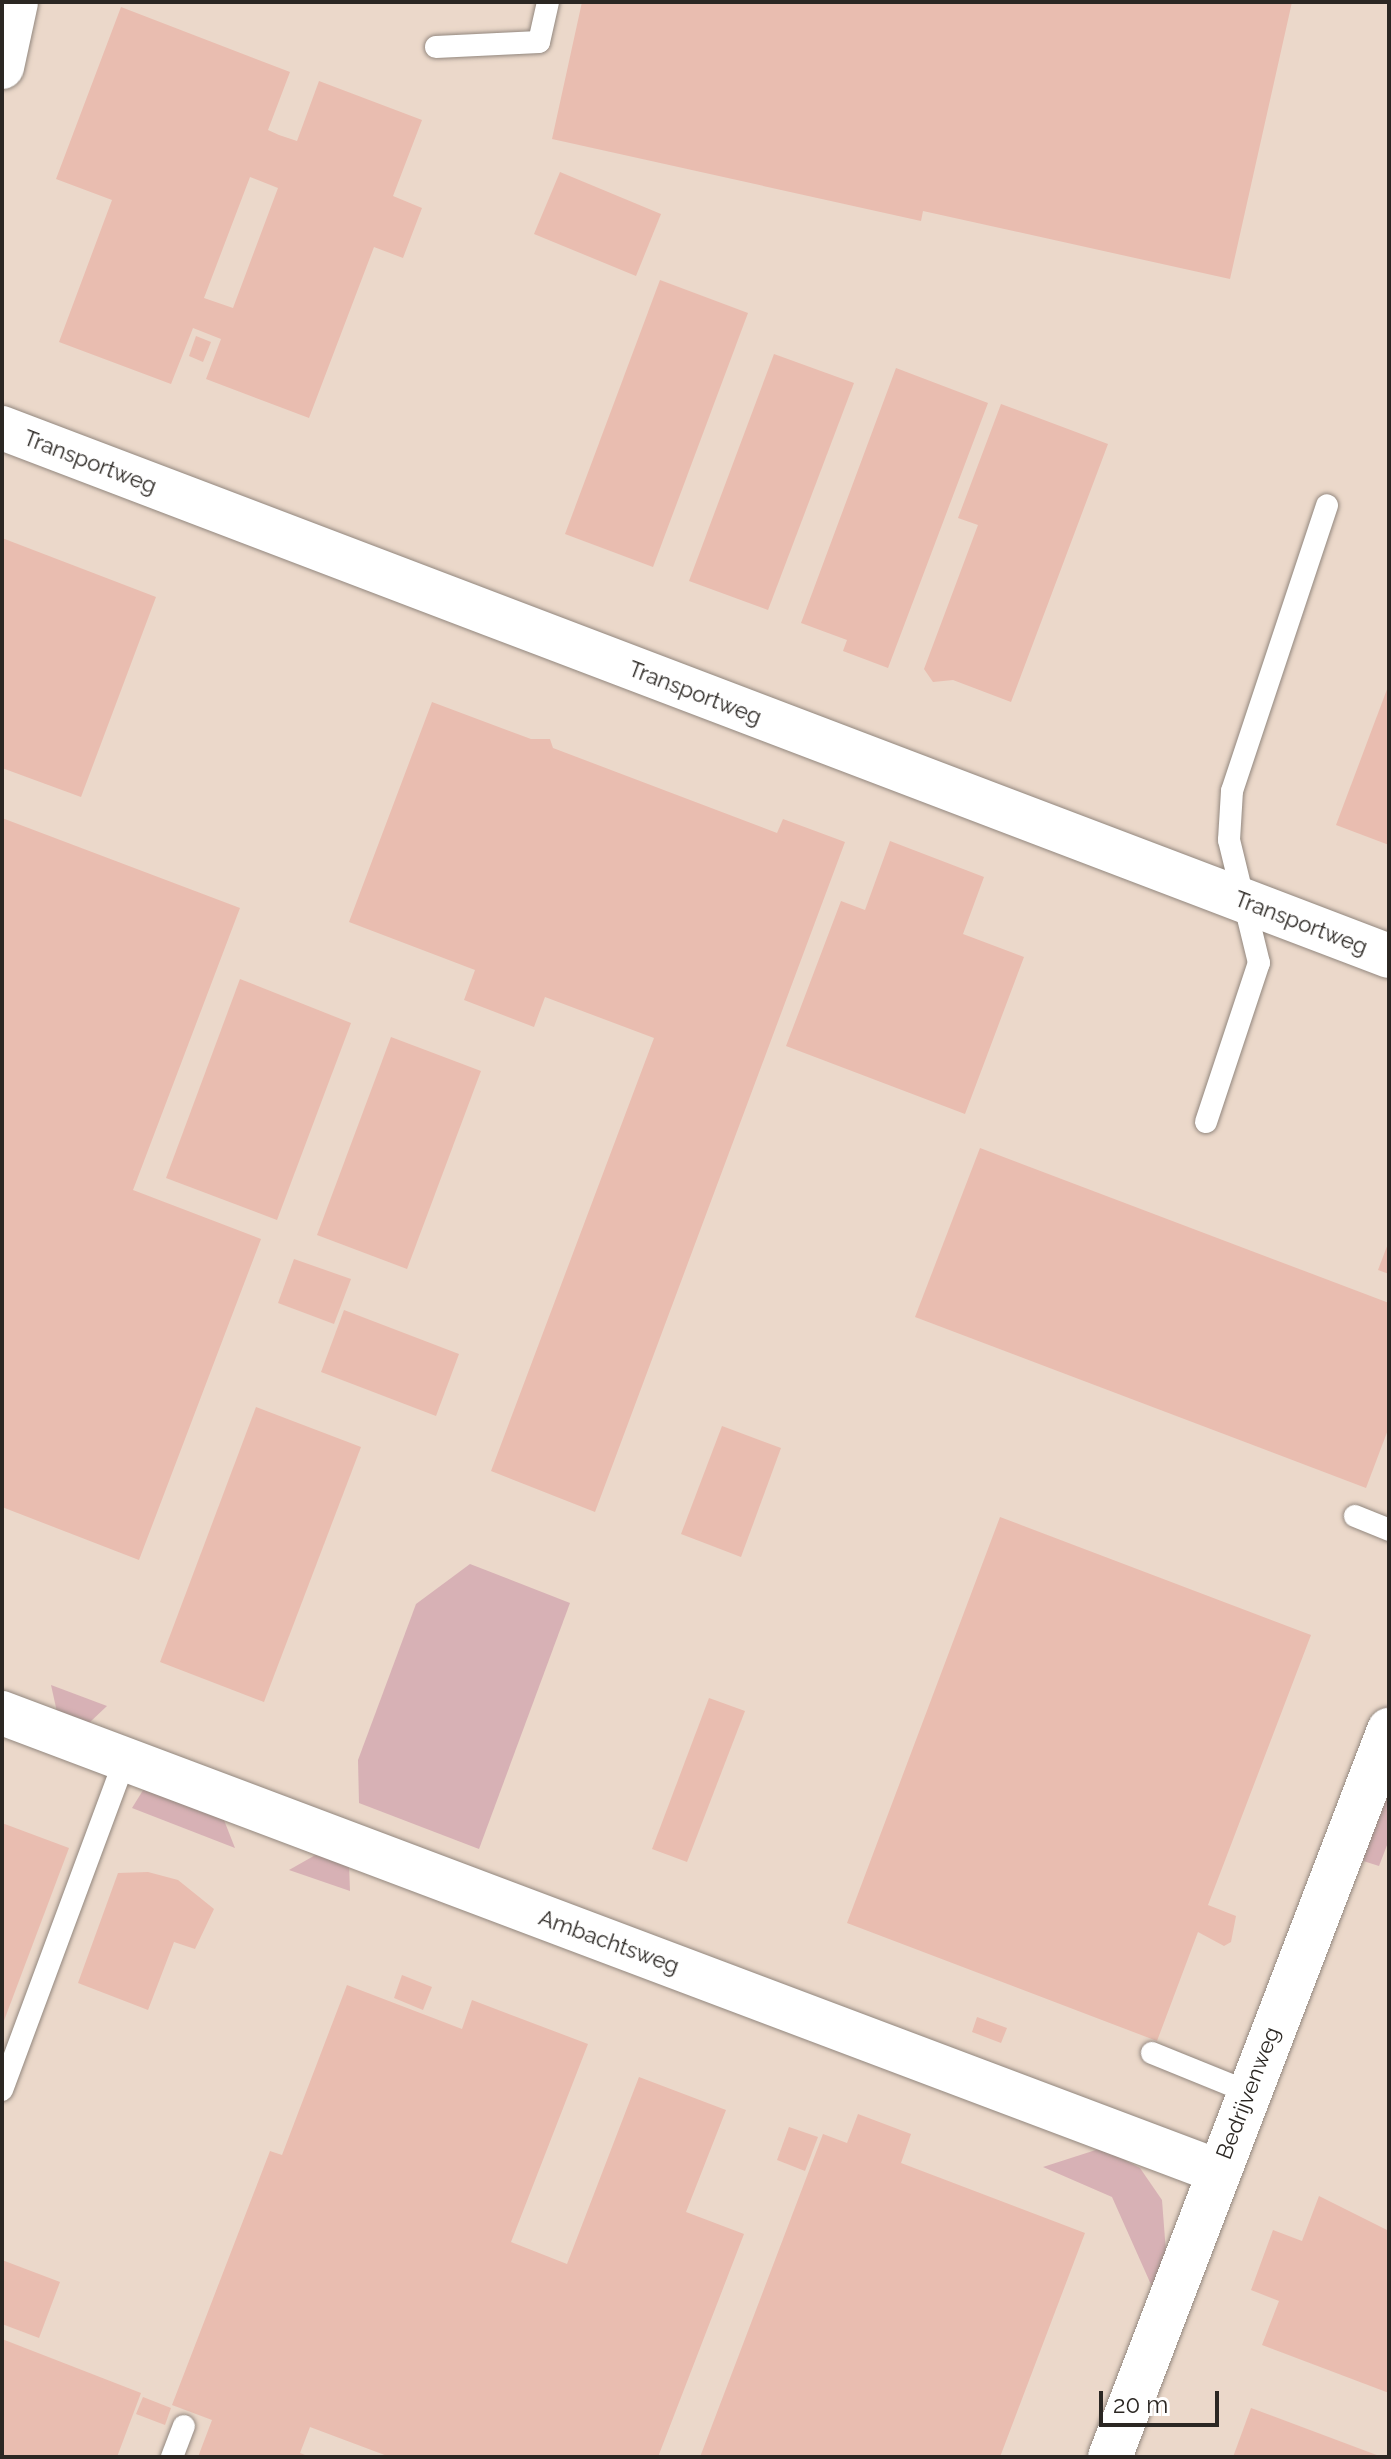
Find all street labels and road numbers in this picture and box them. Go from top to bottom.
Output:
street label: Transportweg [20,425,160,499]
street label: Transportweg [625,656,765,730]
street label: Transportweg [1231,886,1371,960]
street label: Ambachtsweg [535,1904,683,1980]
street label: Bedrijvenweg [1211,2023,1285,2163]

